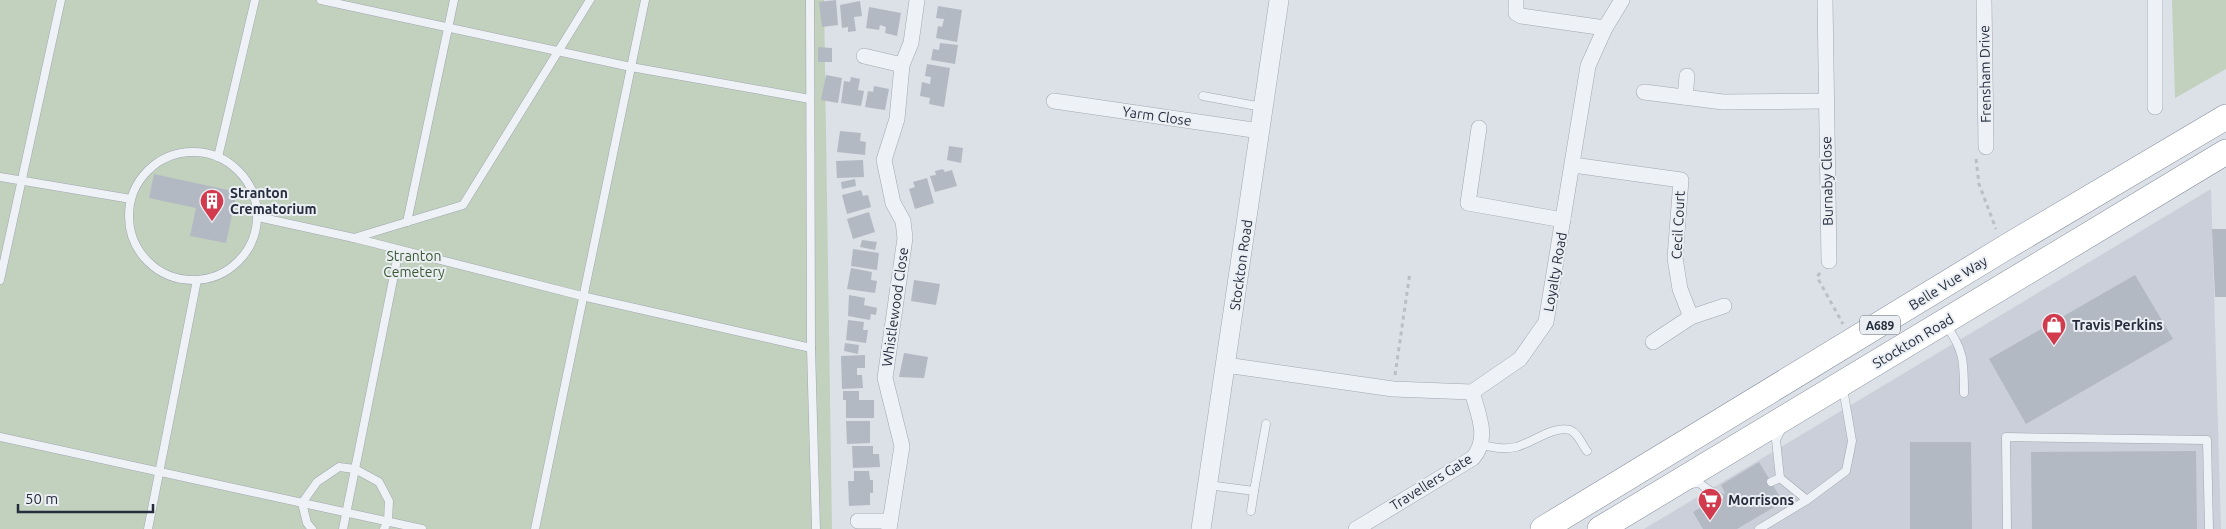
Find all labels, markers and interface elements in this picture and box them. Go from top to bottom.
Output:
street label: Frensham Drive [1976,25,1994,123]
street label: Yarm Close [1121,103,1193,129]
street label: Burnaby Close [1818,136,1836,226]
place label: Stranton Crematorium [230,185,316,217]
building icon: Stranton Crematorium [199,188,225,222]
street label: Cecil Court [1668,190,1688,260]
street label: Stockton Road [1227,218,1255,312]
street label: Loyalty Road [1540,231,1570,313]
street label: Whistlewood Close [879,246,911,368]
park label: Stranton Cemetery [383,248,445,280]
street label: Belle Vue Way [1906,252,1990,313]
street label: Stockton Road [1870,311,1956,371]
shop icon: Travis Perkins [2041,312,2067,346]
road number: A689 [1860,316,1900,334]
place label: Travis Perkins [2072,317,2163,333]
street label: Travellers Gate [1387,450,1475,514]
scale bar [18,482,152,514]
supermarket icon: Morrisons [1697,487,1723,521]
text: 50 m [25,490,58,507]
place label: Morrisons [1728,492,1795,508]

